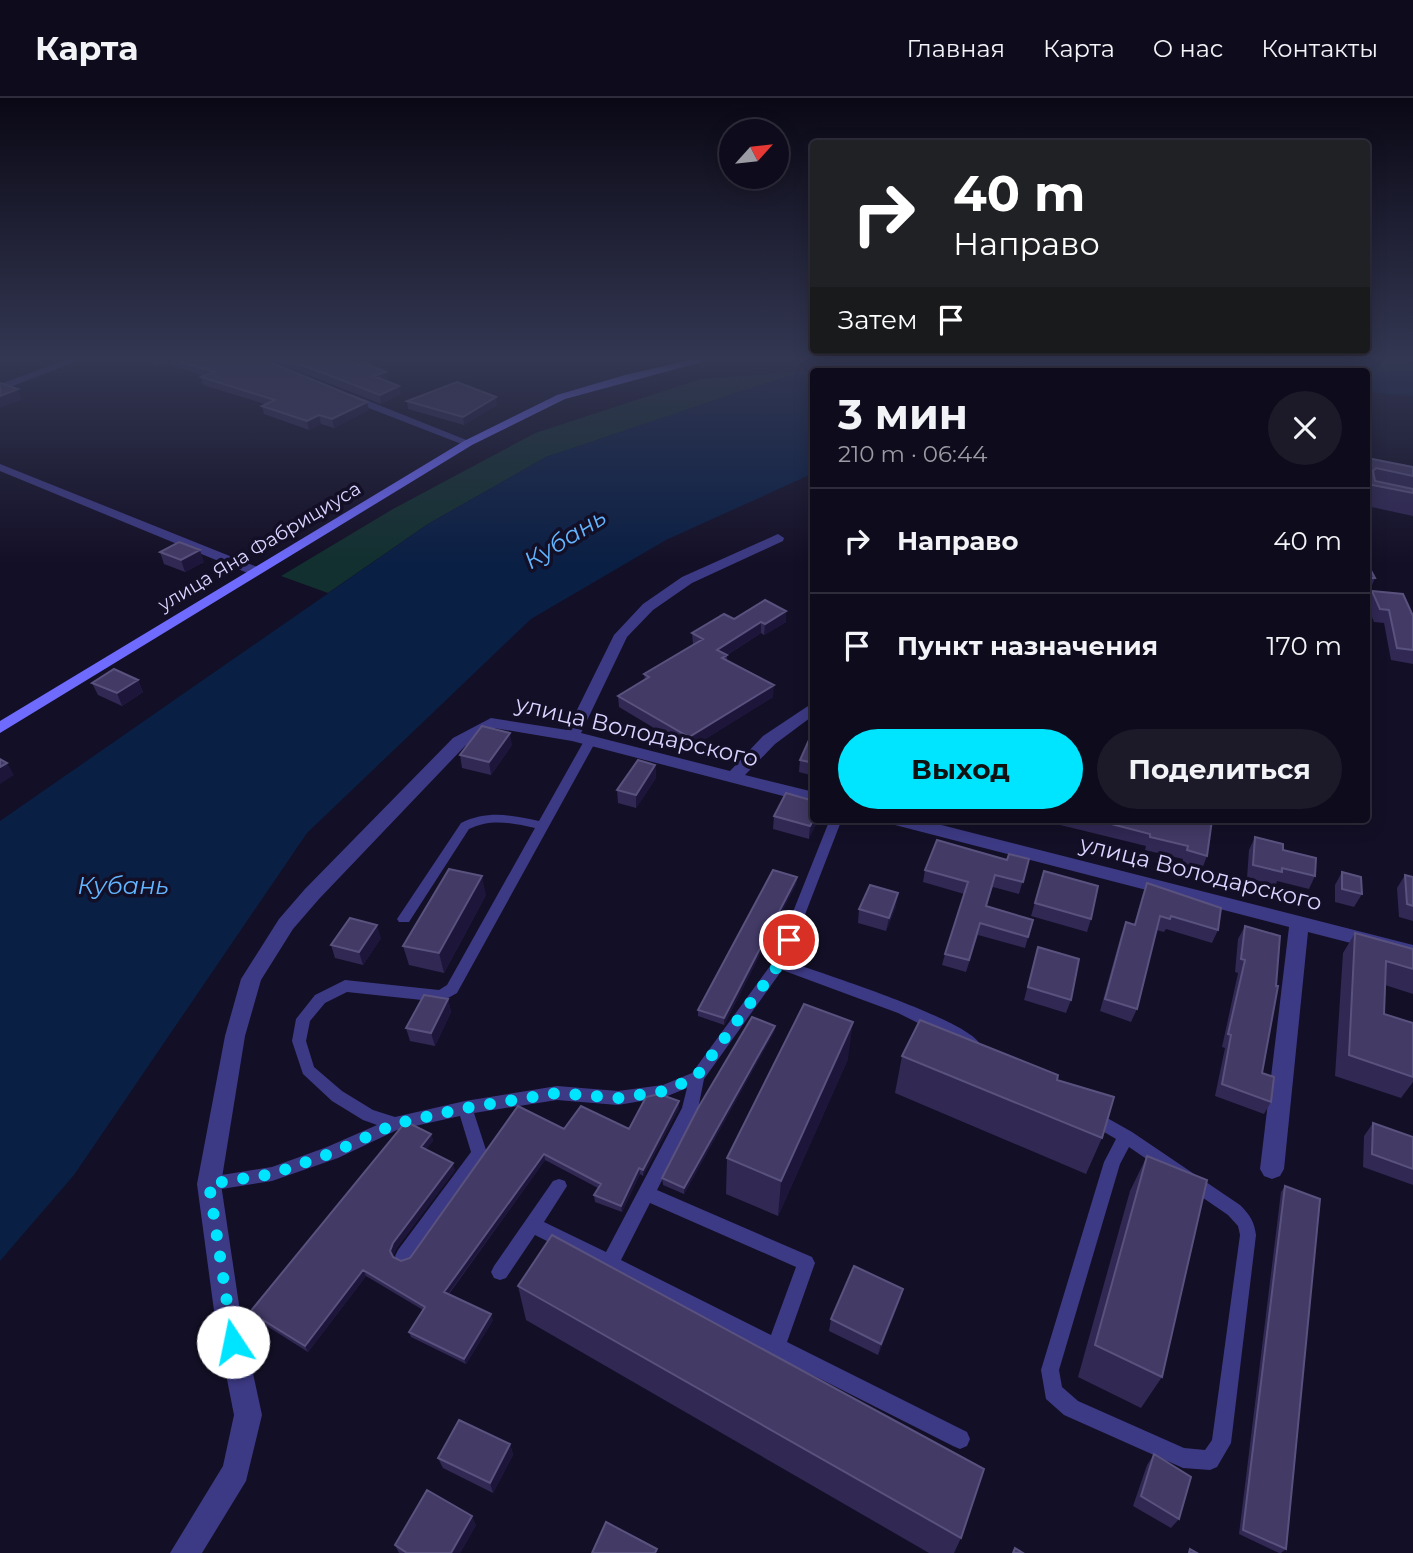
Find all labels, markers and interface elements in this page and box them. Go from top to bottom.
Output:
text: Карта [35,28,138,68]
text: Главная [907,34,1005,63]
text: Карта [1043,34,1115,63]
text: О нас [1153,34,1223,63]
text: Контакты [1261,34,1378,63]
north arrow [719,119,789,189]
map controls [719,119,789,189]
text: 40 m [953,164,1085,223]
icon: right [838,168,929,259]
text: Направо [953,224,1100,263]
icon: arrive [932,301,970,339]
text: Затем [838,304,918,336]
text: 3 мин [838,388,968,440]
button: close [1268,391,1342,465]
text: 210 m · 06:44 [838,440,987,468]
street label: улица Яна Фабрициуса [153,477,365,617]
water label: Кубань [518,502,611,575]
icon: right [838,522,876,560]
text: Направо [897,525,1018,557]
text: 40 m [1273,525,1342,557]
icon: arrive [838,627,876,665]
text: Пункт назначения [897,630,1158,662]
text: 170 m [1266,630,1342,662]
street label: улица Володарского [512,689,761,773]
button: Выход [838,729,1083,809]
button: Поделиться [1097,729,1342,809]
street label: улица Володарского [1076,829,1325,917]
water label: Кубань [77,871,169,900]
pin [759,910,819,970]
icon: arrive [770,921,808,959]
position arrow [196,1305,270,1379]

